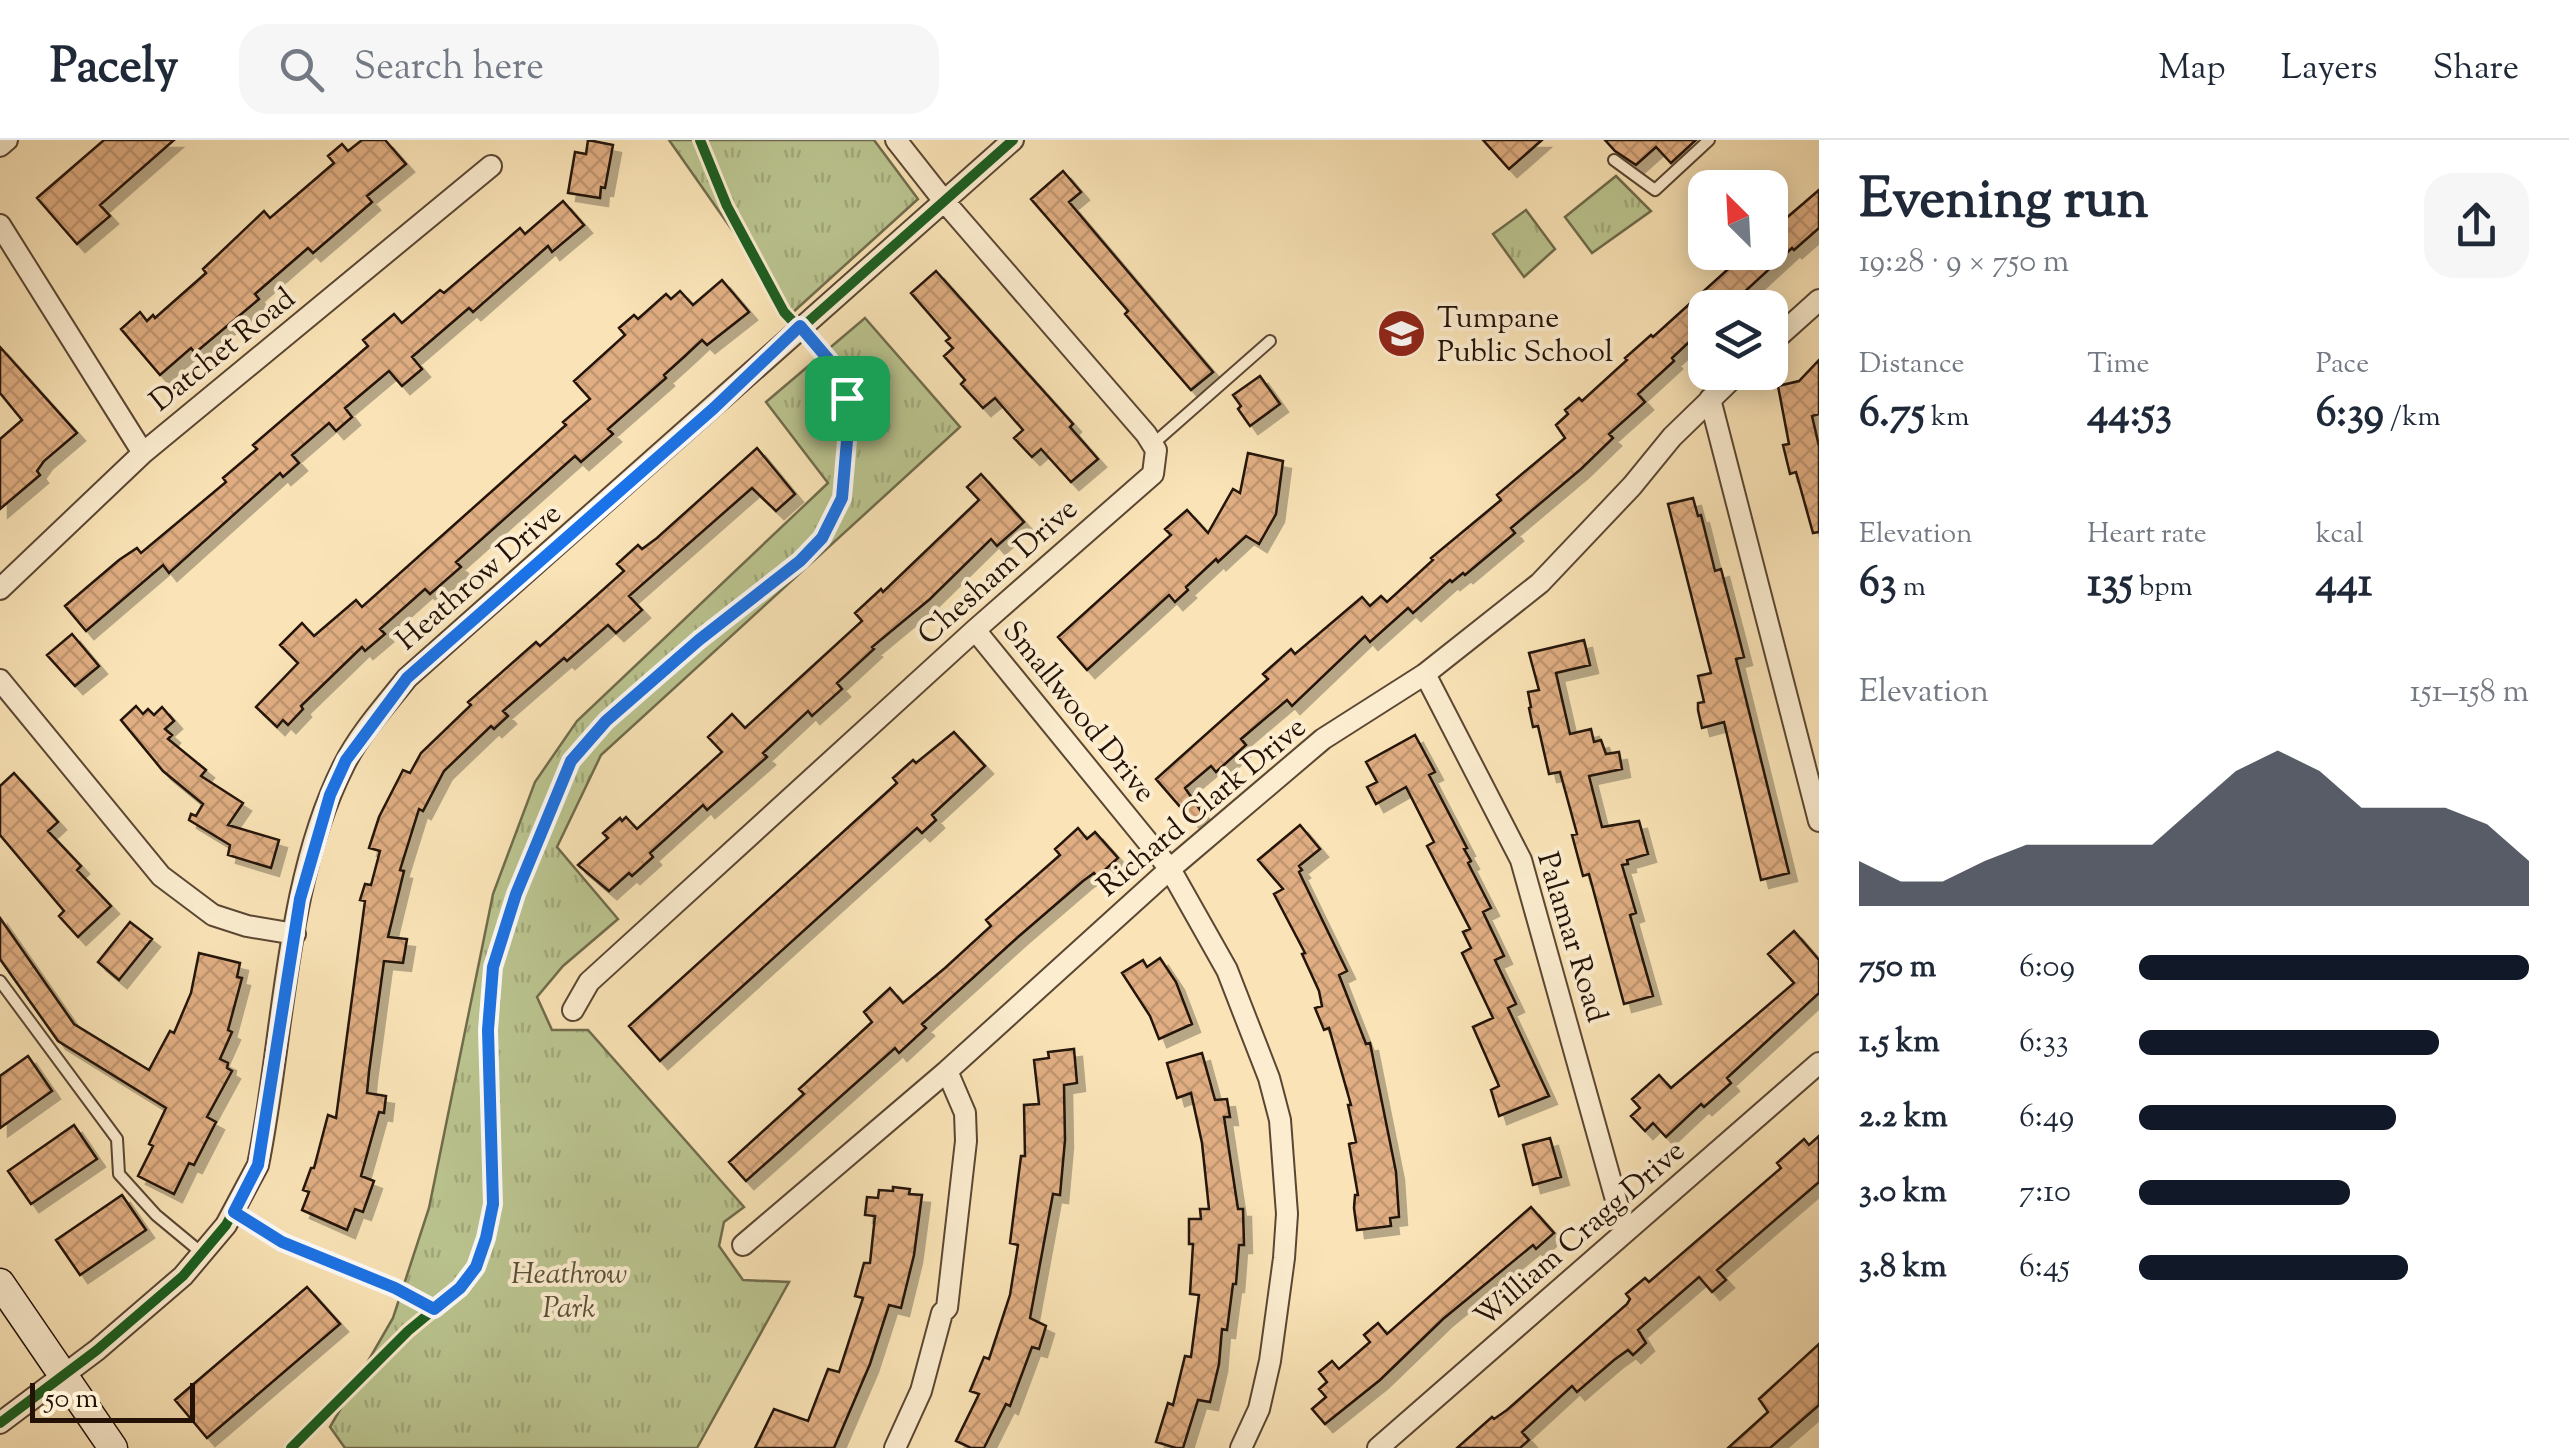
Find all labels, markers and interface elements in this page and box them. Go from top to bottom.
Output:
search box [239,24,939,114]
text: Pacely [50,35,179,104]
icon: search [274,42,329,97]
text: Search here [354,42,544,96]
text: Map [2158,44,2226,95]
text: Layers [2281,44,2378,95]
text: Share [2433,44,2519,95]
text: Evening run [1859,163,2148,242]
north arrow [1688,170,1788,270]
map controls [1688,170,1788,390]
button: share [2424,173,2529,278]
text: 19:28 · 9 × 750 m [1859,240,2069,286]
street label: Datchet Road [142,279,306,423]
button: layers [1688,290,1788,390]
place label: Tumpane Public School [1437,298,1613,375]
school or university icon: Tumpane Public School [1376,308,1428,360]
text: Distance [1859,345,1965,385]
text: Time [2087,345,2150,385]
text: Pace [2316,345,2369,385]
pin [805,356,890,441]
icon: arrive [820,371,875,426]
text: 6.75 [1859,385,1925,445]
text: 44:53 [2087,385,2172,445]
text: 6:39 [2316,385,2384,445]
text: km [1925,398,1969,438]
text: /km [2384,398,2441,438]
street label: Chesham Drive [909,489,1088,656]
street label: Heathrow Drive [388,494,572,662]
text: Elevation [1859,515,1973,555]
text: Heart rate [2087,515,2207,555]
text: kcal [2316,515,2364,555]
text: 63 [1859,555,1897,615]
text: 135 [2087,555,2133,615]
text: 441 [2316,555,2372,615]
text: m [1897,568,1926,608]
text: bpm [2133,568,2193,608]
street label: Smallwood Drive [991,612,1165,813]
text: Elevation [1859,670,1989,716]
text: 151–158 m [2410,670,2529,716]
street label: Richard Clark Drive [1089,708,1316,908]
street label: Palamar Road [1524,847,1617,1028]
text: 750 m [1859,945,1936,991]
text: 6:09 [2019,945,2075,991]
text: 1.5 km [1859,1020,1940,1066]
text: 6:33 [2019,1020,2069,1066]
text: 2.2 km [1859,1095,1948,1141]
text: 6:49 [2019,1095,2074,1141]
street label: William Cragg Drive [1466,1131,1695,1339]
text: 3.0 km [1859,1170,1947,1216]
text: 7:10 [2019,1170,2071,1216]
text: 3.8 km [1859,1245,1947,1291]
text: 6:45 [2019,1245,2070,1291]
park label: Heathrow Park [511,1254,627,1331]
scale bar [30,1378,195,1422]
text: 50 m [45,1380,99,1420]

